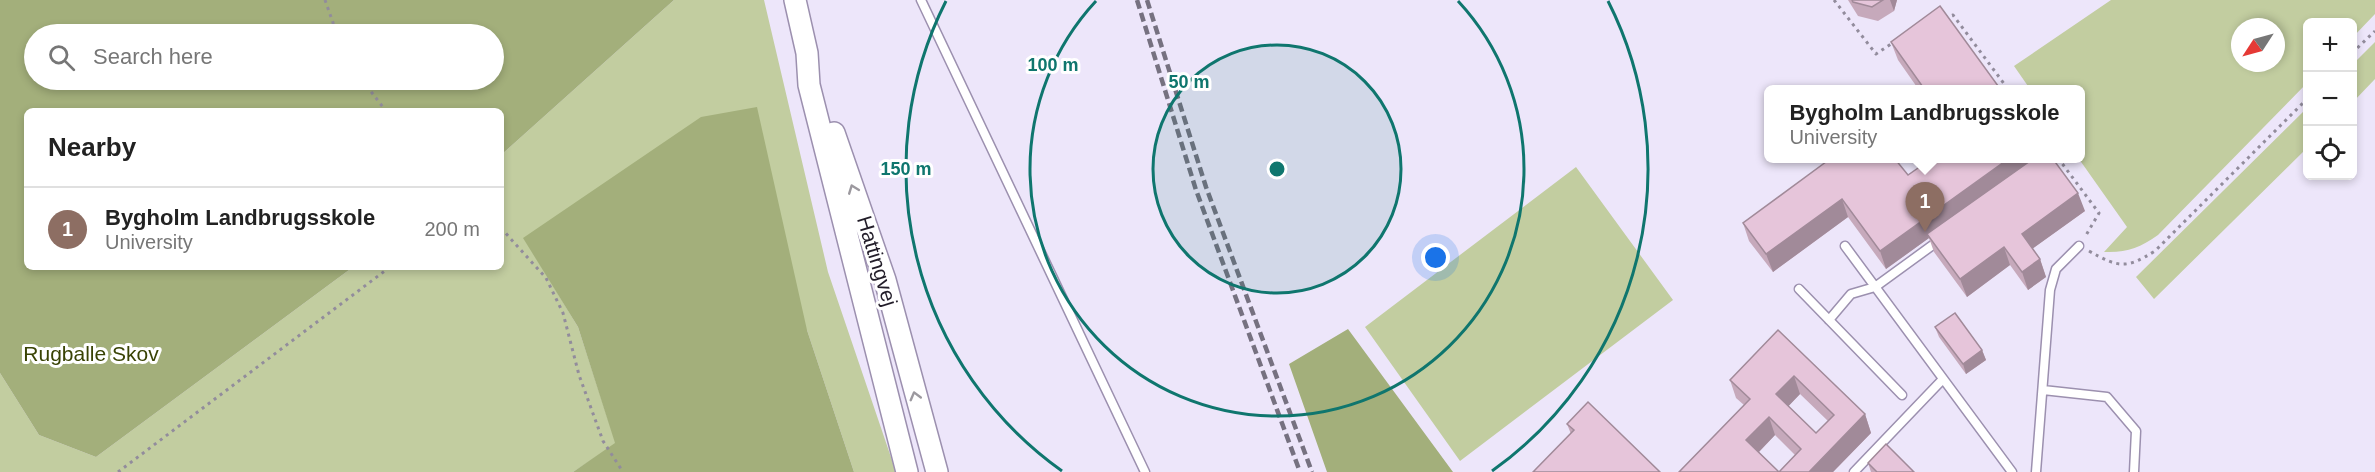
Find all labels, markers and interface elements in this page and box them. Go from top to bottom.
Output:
north arrow [2231,18,2285,72]
map controls [2303,18,2357,180]
button: + [2303,18,2357,72]
search box [24,24,504,90]
icon: search [45,41,78,74]
text: Search here [93,44,213,69]
text: 100 m [1027,55,1079,75]
text: 50 m [1168,72,1210,92]
button: − [2303,72,2357,126]
popup [1764,85,2085,163]
text: Bygholm Landbrugsskole [1789,100,2060,125]
text: University [1789,126,1877,148]
button: locate [2303,126,2357,180]
text: Nearby [48,132,136,162]
text: 150 m [880,159,932,179]
centre of rings [1267,159,1287,179]
pin: 1 [1906,182,1944,232]
one-way arrow [848,184,861,195]
text: Bygholm Landbrugsskole [105,205,375,230]
street label: Hattingvej [853,213,902,309]
text: 1 [62,218,73,240]
text: 200 m [424,218,480,240]
text: University [105,231,193,253]
your location [1421,243,1450,272]
park label: Rugballe Skov [23,342,159,365]
one-way arrow [910,391,922,401]

